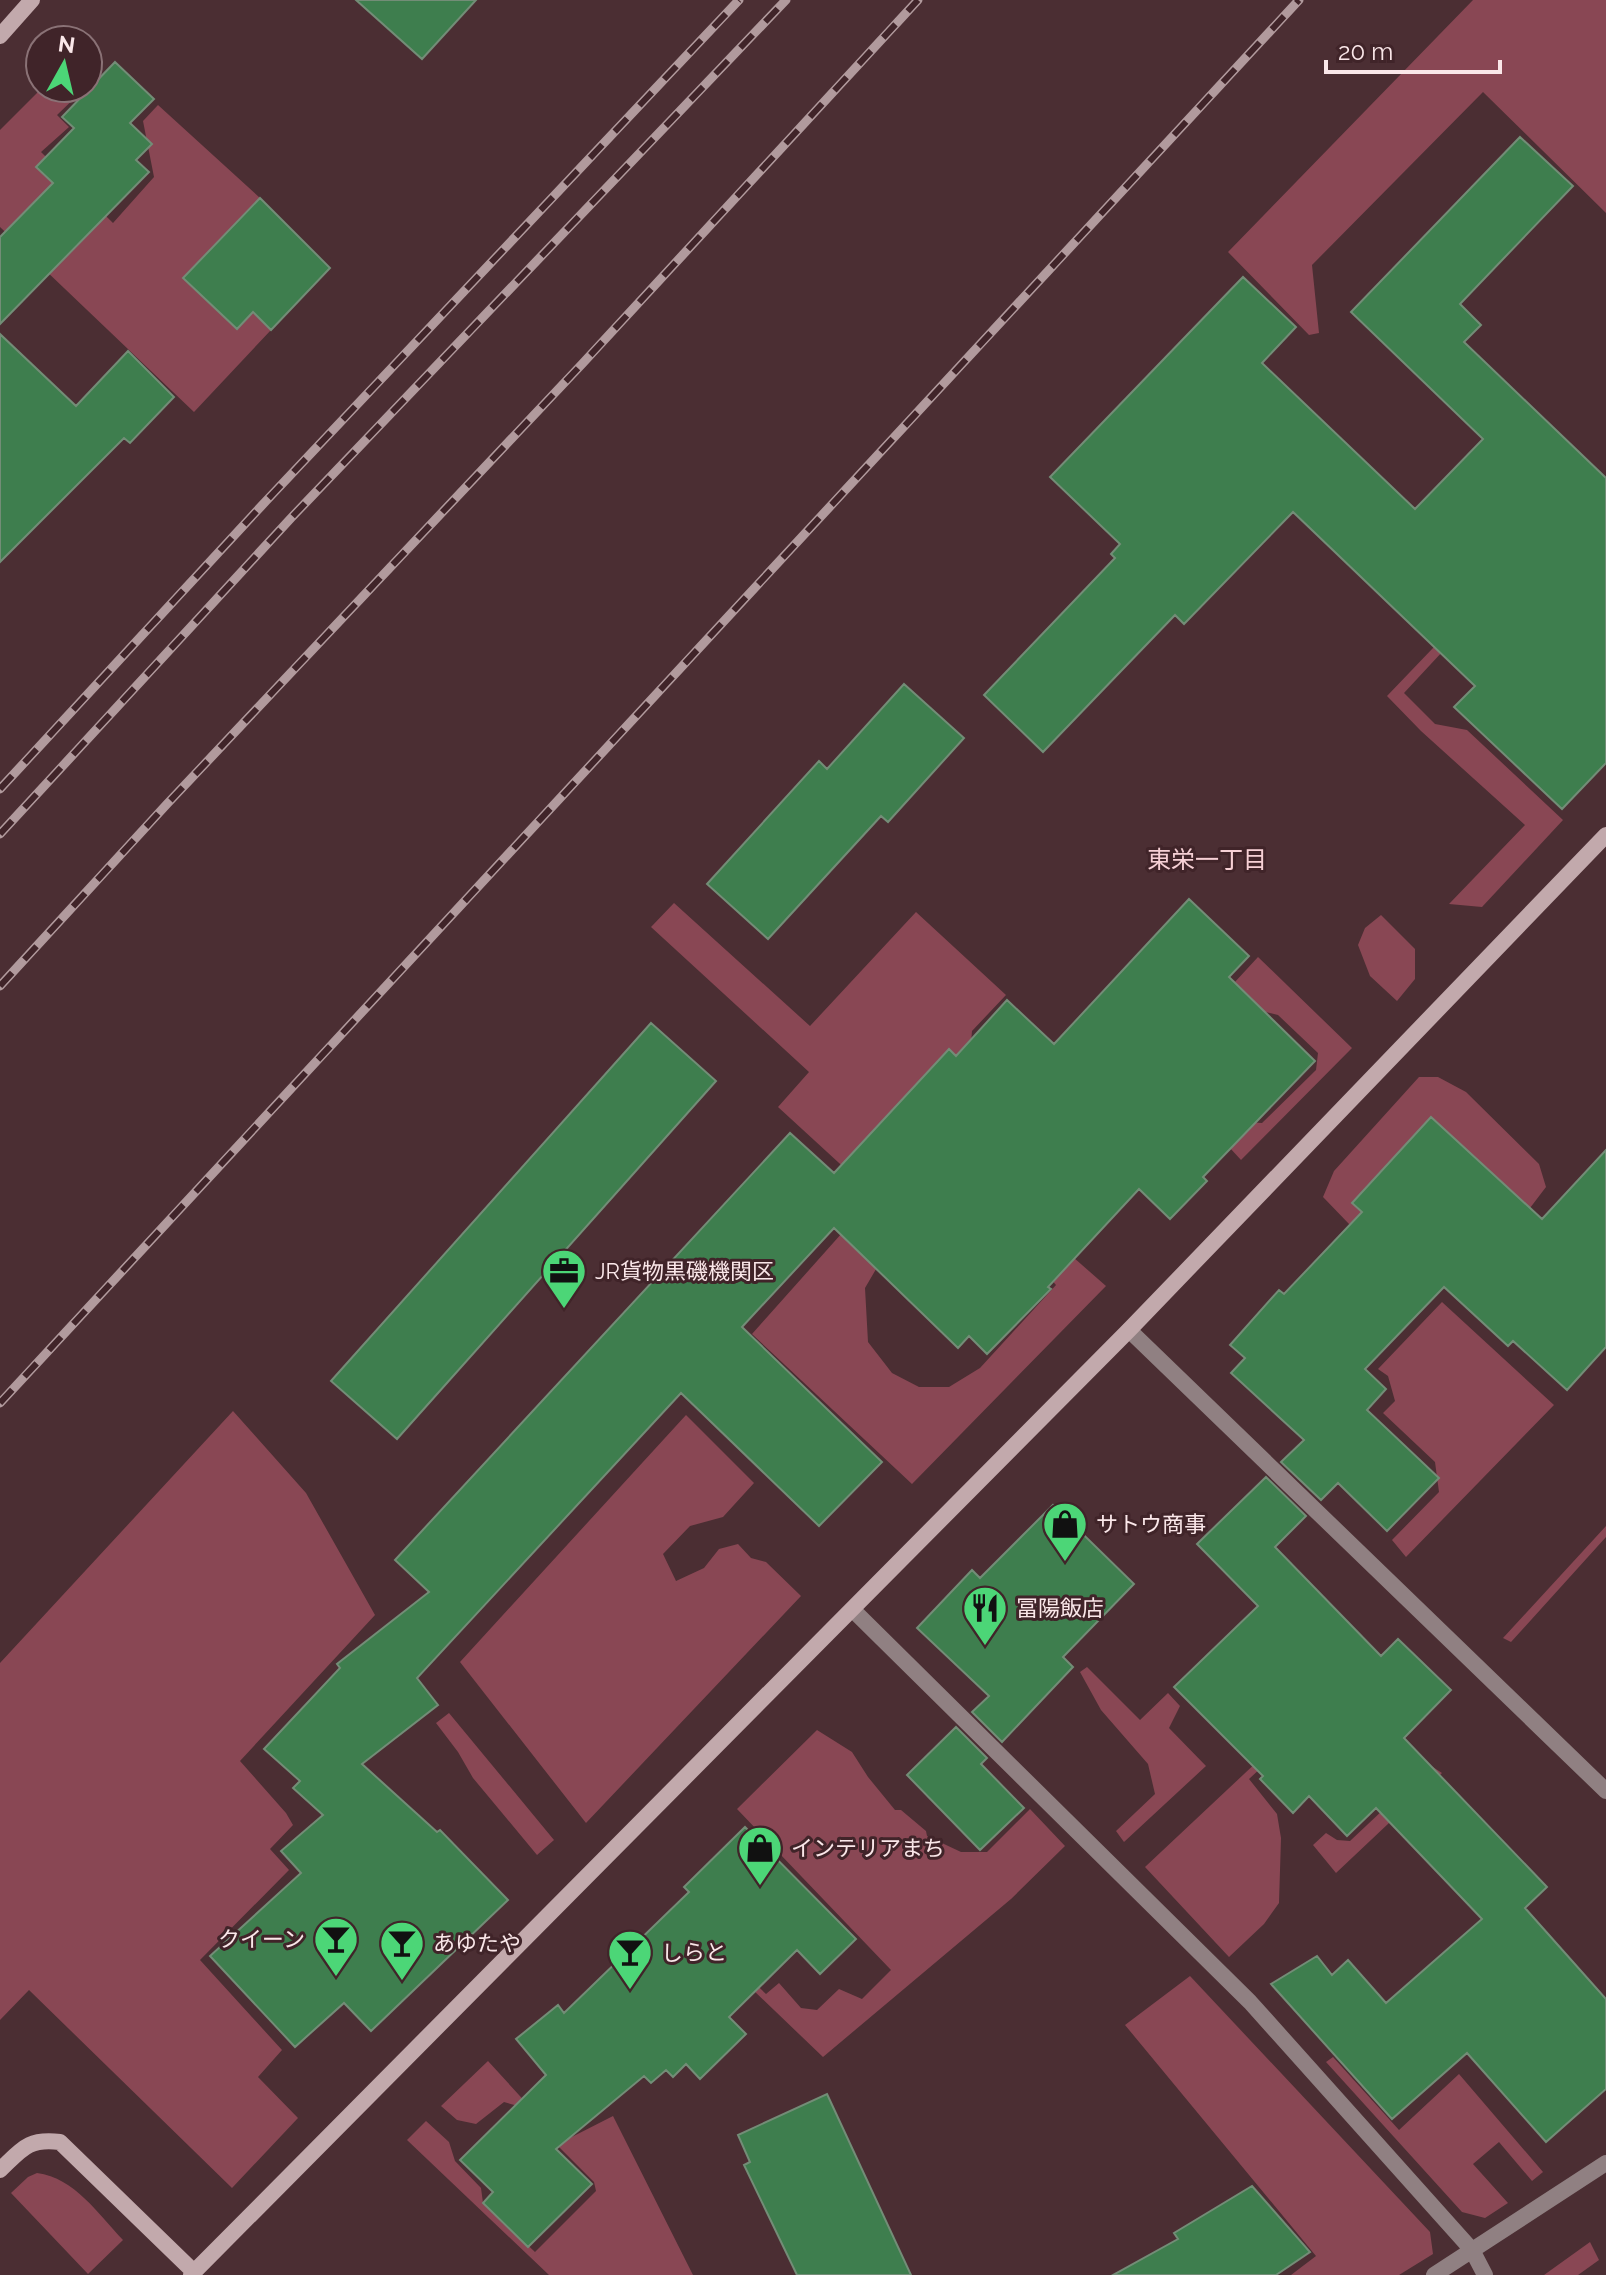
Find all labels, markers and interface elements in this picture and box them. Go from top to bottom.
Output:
north arrow [24,24,104,104]
scale bar [1326,24,1500,74]
text: N [57,30,77,58]
text: 20 m [1338,37,1393,66]
district label: 東栄一丁目 [1147,845,1267,874]
office icon: JR貨物黒磯機関区 [540,1247,588,1310]
place label: JR貨物黒磯機関区 [595,1258,774,1284]
shop icon: サトウ商事 [1041,1500,1089,1563]
place label: サトウ商事 [1096,1511,1206,1537]
restaurant icon: 冨陽飯店 [961,1584,1009,1647]
place label: 冨陽飯店 [1016,1595,1104,1621]
shop icon: インテリアまち [736,1824,784,1887]
place label: インテリアまち [791,1835,945,1861]
bar icon: クイーン [312,1915,360,1978]
bar icon: あゆたや [378,1919,426,1982]
place label: クイーン [218,1926,305,1952]
bar icon: しらと [606,1928,654,1991]
place label: あゆたや [433,1930,521,1956]
place label: しらと [661,1939,727,1965]

